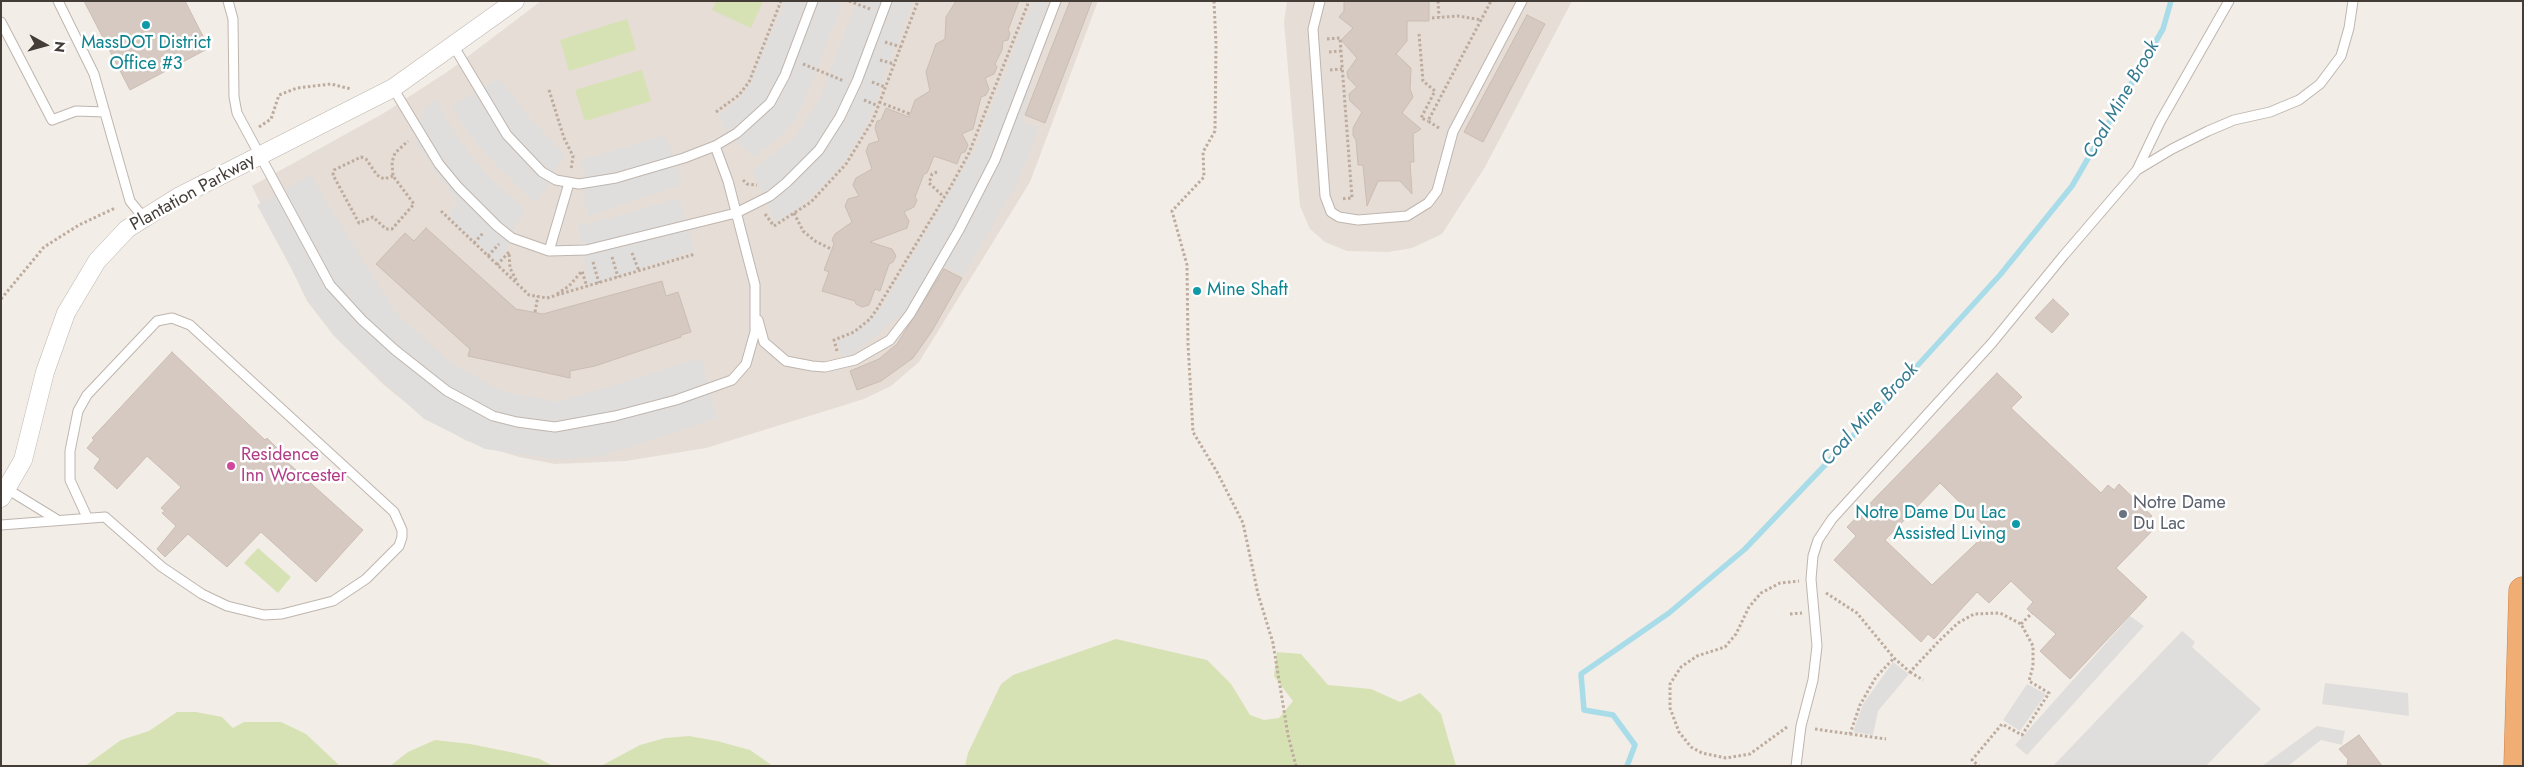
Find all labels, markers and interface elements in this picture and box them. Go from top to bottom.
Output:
marker: MassDOT District Office #3 [140,19,152,31]
north arrow [20,20,70,70]
place label: MassDOT District Office #3 [81,33,211,76]
water label: Coal Mine Brook [2079,37,2165,163]
text: N [49,40,70,54]
street label: Plantation Parkway [127,150,259,236]
place label: Mine Shaft [1207,280,1288,302]
marker: Mine Shaft [1191,285,1203,297]
water label: Coal Mine Brook [1817,359,1923,471]
place label: Residence Inn Worcester [241,445,347,488]
marker: Residence Inn Worcester [225,460,237,472]
place label: Notre Dame Du Lac [2133,493,2226,536]
place label: Notre Dame Du Lac Assisted Living [1855,503,2006,546]
marker: Notre Dame Du Lac [2117,508,2129,520]
marker: Notre Dame Du Lac Assisted Living [2010,518,2022,530]

